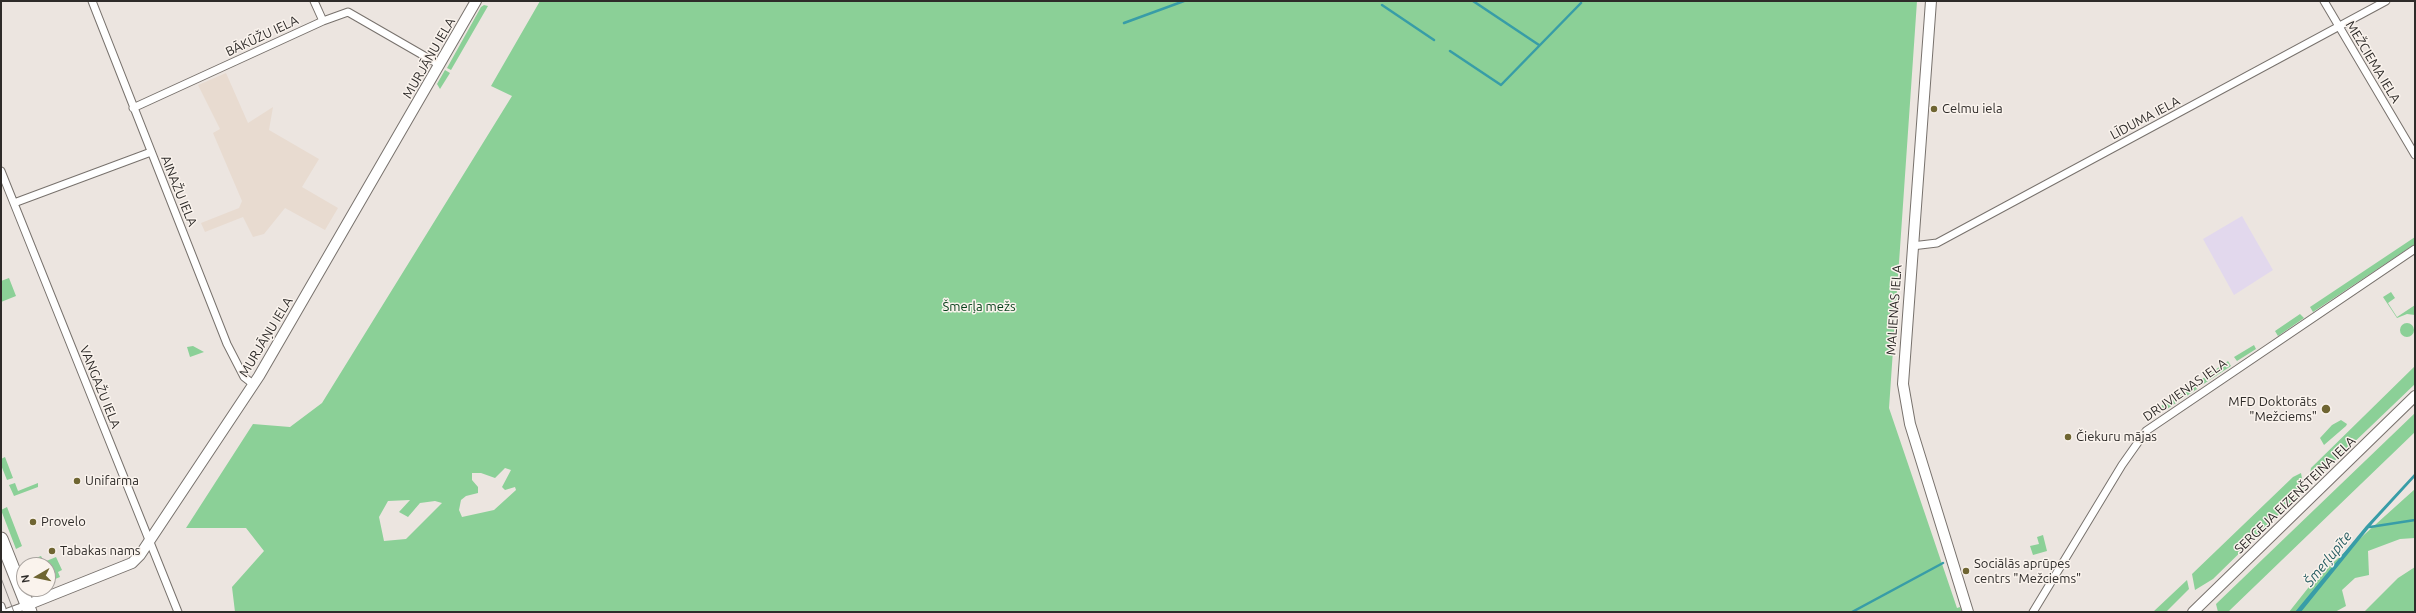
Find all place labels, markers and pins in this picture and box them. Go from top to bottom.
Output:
place label: Celmu iela [1942,101,2003,117]
marker: Celmu iela [1929,104,1939,114]
place label: MFD Doktorāts "Mežciems" [2228,394,2317,425]
marker: MFD Doktorāts "Mežciems" [2320,403,2332,415]
place label: Čiekuru mājas [2076,429,2157,445]
marker: Čiekuru mājas [2063,432,2073,442]
place label: Unifarma [85,473,139,489]
marker: Unifarma [72,476,82,486]
place label: Provelo [41,514,86,530]
marker: Provelo [28,517,38,527]
place label: Tabakas nams [60,543,141,559]
marker: Tabakas nams [47,546,57,556]
place label: Sociālās aprūpes centrs "Mežciems" [1974,556,2081,587]
marker: Sociālās aprūpes centrs "Mežciems" [1961,566,1971,576]

